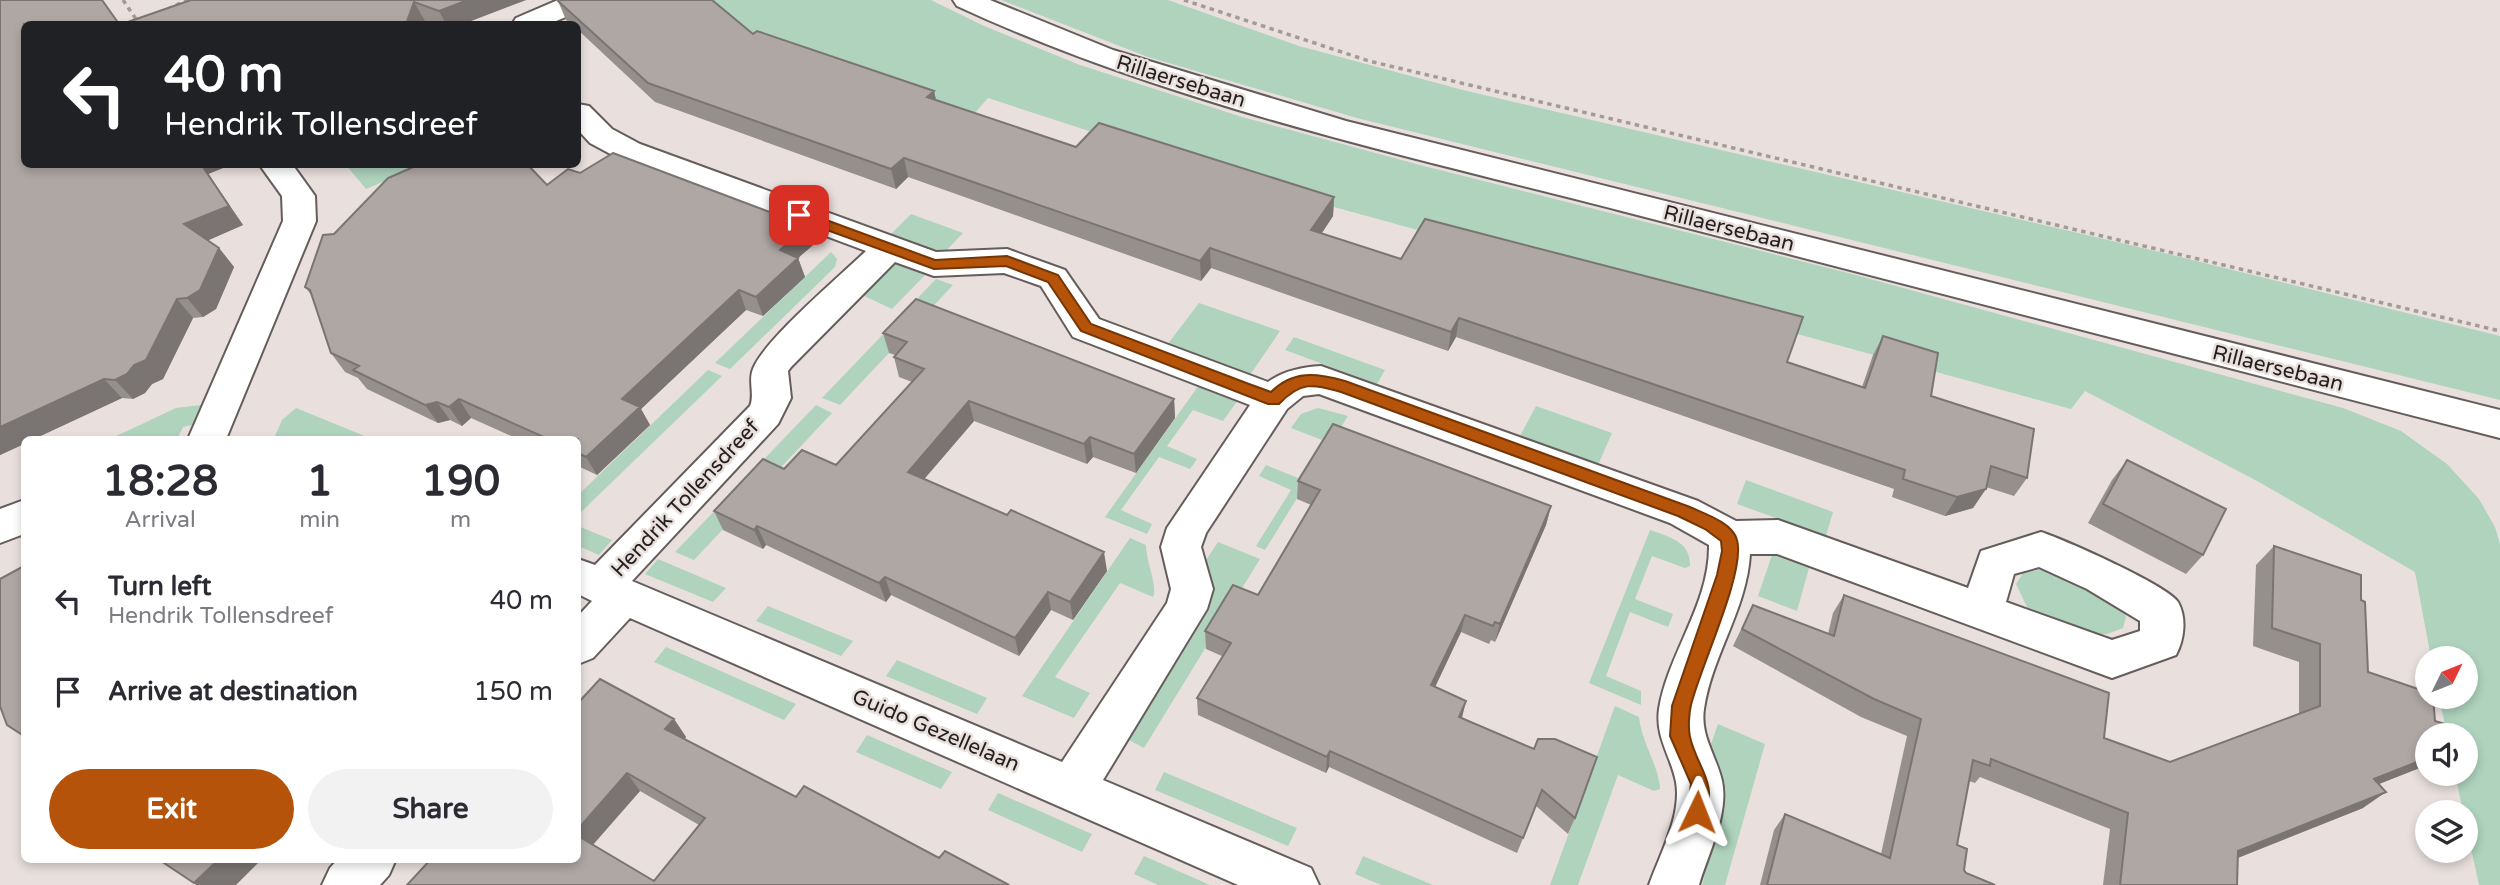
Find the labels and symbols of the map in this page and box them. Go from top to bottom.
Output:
street label: Rillaersebaan [1113,50,1249,113]
pin [769,185,829,245]
street label: Rillaersebaan [1661,200,1797,257]
street label: Rillaersebaan [2210,340,2346,397]
street label: Hendrik Tollensdreef [606,415,765,582]
north arrow [2415,646,2478,709]
street label: Guido Gezellelaan [848,684,1023,777]
position arrow [1660,775,1734,849]

